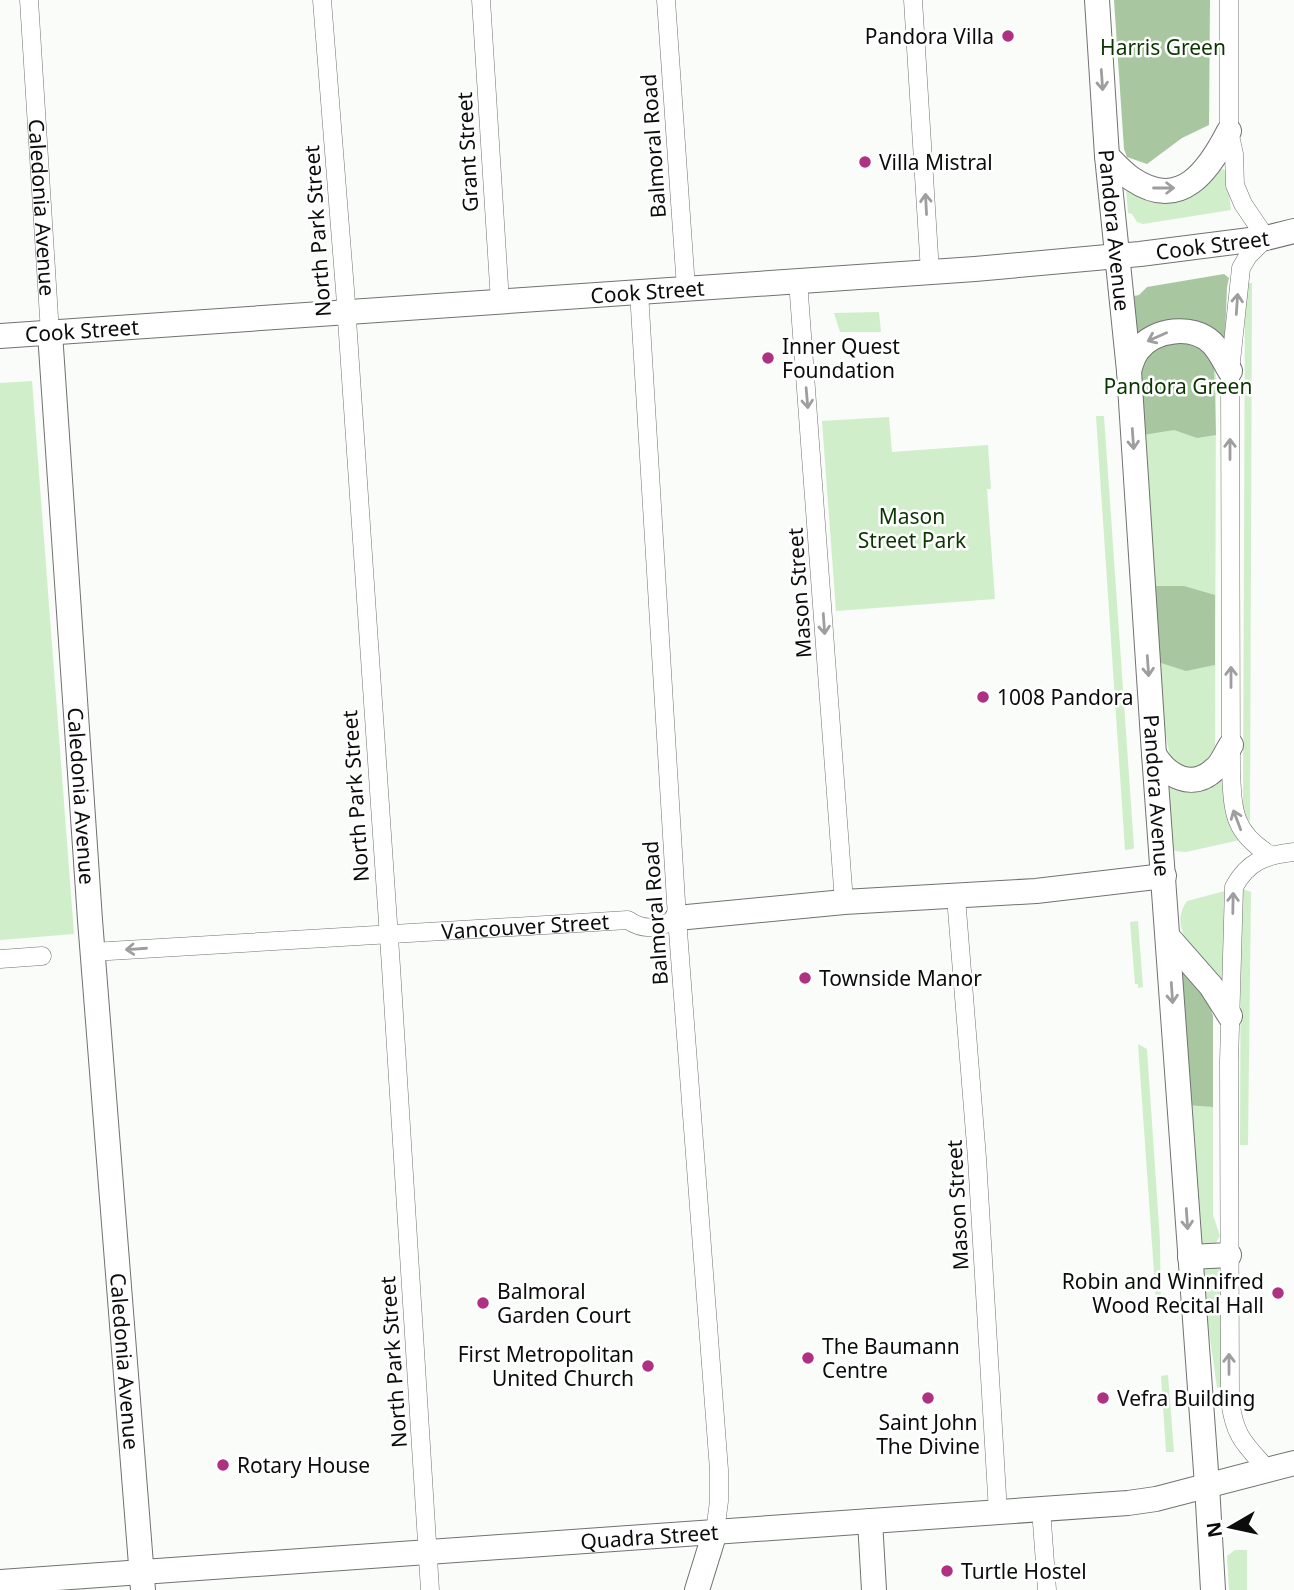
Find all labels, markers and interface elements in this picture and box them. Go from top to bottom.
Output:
place label: Pandora Villa [865,22,994,50]
marker: Pandora Villa [1000,28,1016,44]
park label: Harris Green [1100,33,1226,61]
one-way arrow [1095,68,1108,91]
street label: Balmoral Road [634,73,672,219]
street label: Grant Street [450,91,484,213]
street label: Caledonia Avenue [23,118,62,297]
street label: North Park Street [297,144,337,318]
place label: Villa Mistral [879,148,993,176]
street label: Pandora Avenue [1093,149,1137,313]
marker: Villa Mistral [857,154,873,170]
one-way arrow [1152,181,1175,195]
one-way arrow [919,193,932,216]
street label: Cook Street [1154,224,1271,266]
street label: Cook Street [590,274,706,309]
one-way arrow [1231,293,1244,315]
street label: Cook Street [24,312,140,348]
one-way arrow [1147,331,1168,344]
place label: Inner Quest Foundation [782,332,900,384]
marker: Inner Quest Foundation [760,350,776,366]
park label: Pandora Green [1104,372,1252,400]
one-way arrow [801,386,814,408]
one-way arrow [1127,427,1140,449]
one-way arrow [1223,438,1237,461]
park label: Mason Street Park [858,502,967,554]
street label: Mason Street [780,526,818,659]
one-way arrow [818,613,831,635]
one-way arrow [1141,654,1154,677]
one-way arrow [1224,666,1238,689]
place label: 1008 Pandora [997,683,1134,711]
marker: 1008 Pandora [975,689,991,705]
street label: Caledonia Avenue [62,706,102,885]
street label: North Park Street [335,709,375,883]
street label: Pandora Avenue [1137,714,1177,878]
one-way arrow [1230,810,1243,831]
street label: Balmoral Road [636,840,674,986]
one-way arrow [1227,892,1240,915]
street label: Vancouver Street [440,907,610,945]
one-way arrow [126,943,148,956]
place label: Townside Manor [819,964,982,992]
marker: Townside Manor [797,970,813,986]
one-way arrow [1166,981,1179,1003]
street label: Mason Street [940,1139,974,1271]
one-way arrow [1181,1208,1194,1231]
place label: Robin and Winnifred Wood Recital Hall [1062,1267,1264,1319]
street label: Caledonia Avenue [104,1272,146,1451]
street label: North Park Street [373,1275,413,1449]
place label: Balmoral Garden Court [497,1277,631,1329]
marker: Robin and Winnifred Wood Recital Hall [1270,1285,1286,1301]
marker: Balmoral Garden Court [475,1295,491,1311]
place label: The Baumann Centre [822,1332,960,1384]
place label: First Metropolitan United Church [458,1340,634,1392]
marker: The Baumann Centre [800,1350,816,1366]
one-way arrow [1222,1352,1236,1375]
marker: First Metropolitan United Church [640,1358,656,1374]
place label: Vefra Building [1117,1384,1255,1412]
marker: Saint John The Divine [920,1390,936,1406]
marker: Vefra Building [1095,1390,1111,1406]
place label: Saint John The Divine [876,1408,980,1460]
place label: Rotary House [237,1451,370,1479]
marker: Rotary House [215,1457,231,1473]
north arrow [1196,1492,1266,1562]
street label: Quadra Street [579,1518,720,1555]
text: N [1200,1520,1228,1539]
place label: Turtle Hostel [961,1557,1087,1585]
marker: Turtle Hostel [939,1563,955,1579]

